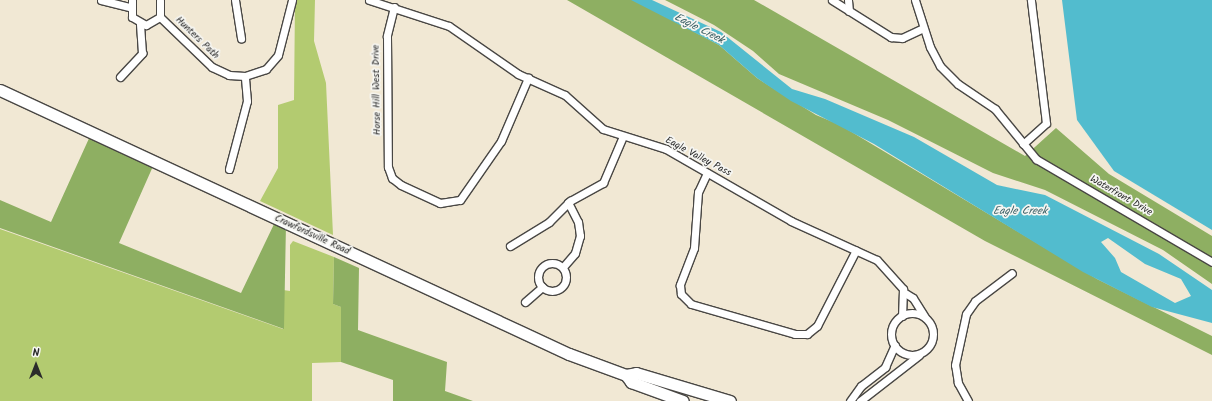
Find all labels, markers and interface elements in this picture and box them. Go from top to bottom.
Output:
water label: Eagle Creek [672,11,726,47]
street label: Hunters Path [173,14,221,62]
street label: Horse Hill West Drive [370,45,384,135]
street label: Eagle Valley Pass [663,135,733,179]
street label: Waterfront Drive [1088,173,1154,219]
water label: Eagle Creek [993,204,1047,218]
street label: Crawfordsville Road [272,212,352,258]
text: N [33,344,39,362]
north arrow [16,345,56,385]

